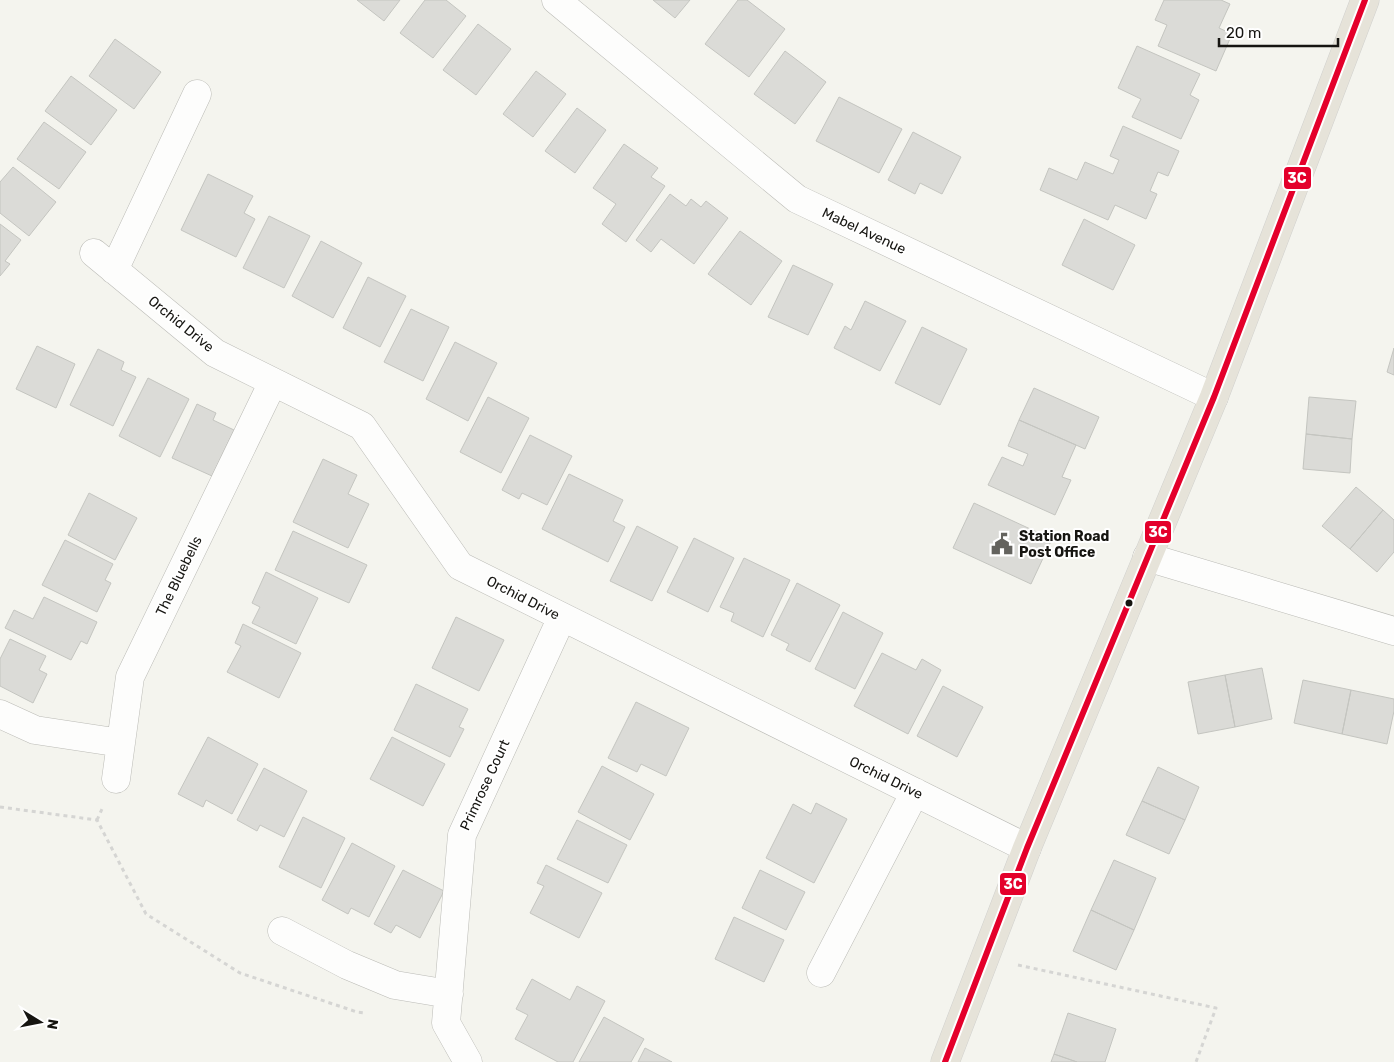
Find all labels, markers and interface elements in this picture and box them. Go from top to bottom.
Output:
scale bar [1219,15,1338,47]
text: 20 m [1226,24,1261,42]
line badge: 3C [1283,166,1312,190]
text: 3C [1287,170,1307,187]
street label: Mabel Avenue [819,204,909,258]
street label: Orchid Drive [145,292,217,356]
line badge: 3C [1144,520,1172,544]
text: 3C [1148,524,1168,541]
place label: Station Road Post Office [1019,528,1109,561]
public building icon: Station Road Post Office [989,531,1015,557]
street label: The Bluebells [152,533,206,619]
street label: Orchid Drive [484,572,563,624]
unlabelled marker [1124,598,1134,608]
street label: Primrose Court [457,736,514,833]
street label: Orchid Drive [846,753,926,803]
line badge: 3C [999,872,1027,896]
text: 3C [1003,876,1023,893]
north arrow [15,997,65,1047]
text: N [43,1018,62,1031]

